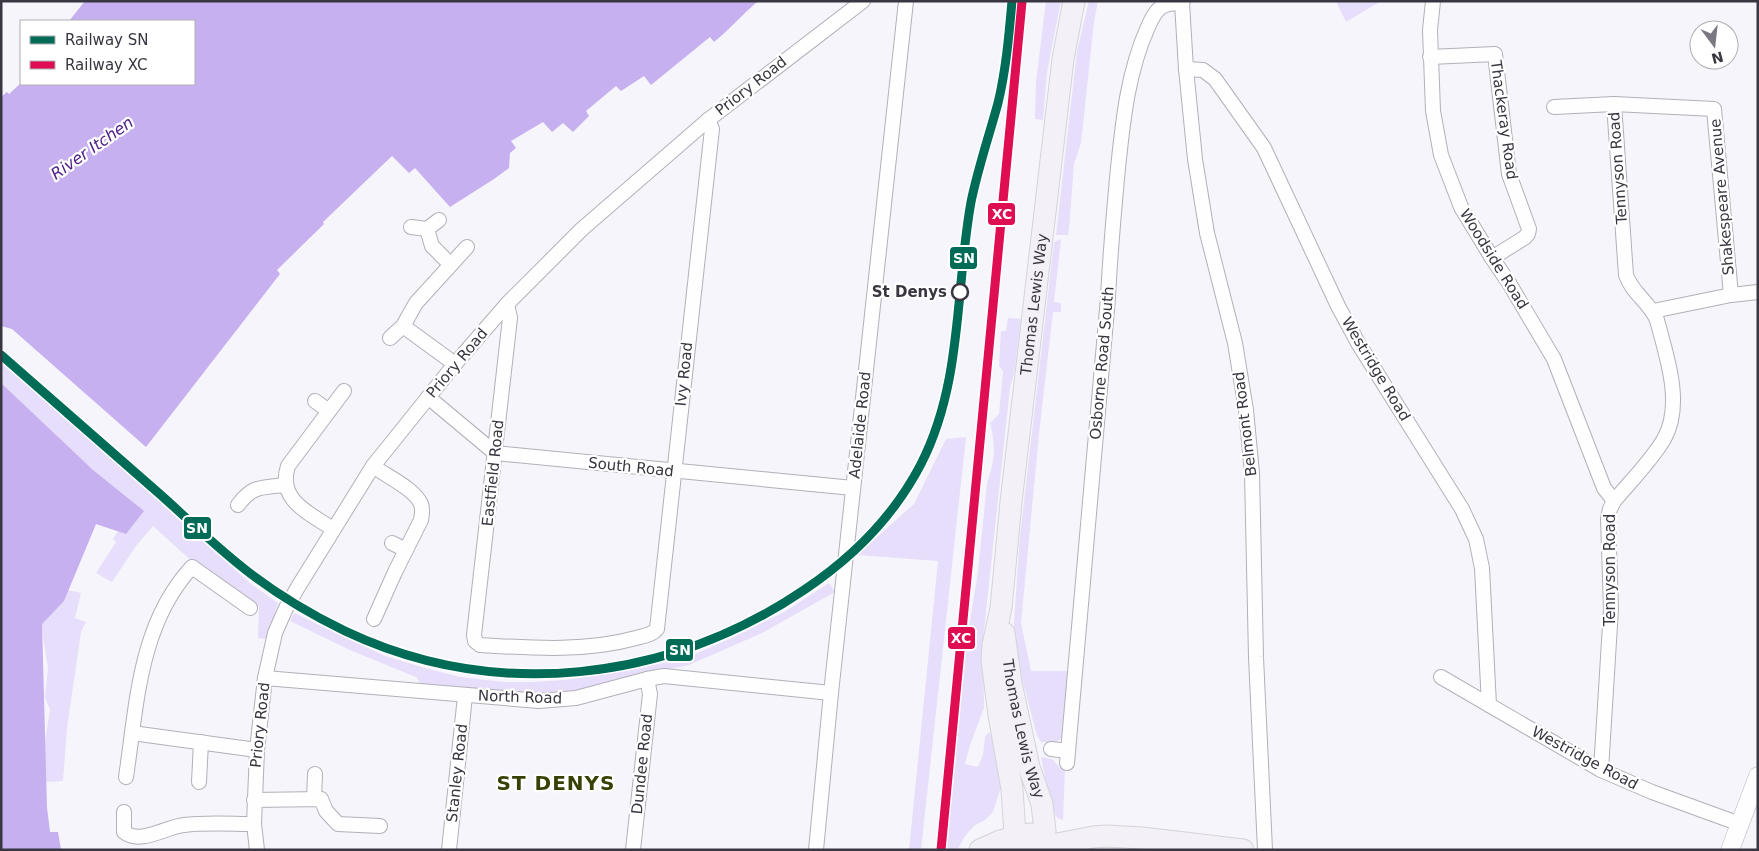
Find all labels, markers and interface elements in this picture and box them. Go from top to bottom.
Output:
legend [20,20,195,85]
north arrow [1689,20,1739,70]
text: Railway SN [65,31,148,49]
text: N [1710,48,1725,67]
street label: Priory Road [712,53,790,119]
text: Railway XC [65,56,147,74]
street label: Thackeray Road [1487,58,1521,181]
street label: Tennyson Road [1605,111,1631,226]
water label: River Itchen [47,113,137,183]
street label: Shakespeare Avenue [1706,118,1738,276]
line badge: XC [987,202,1016,226]
street label: Woodside Road [1456,205,1532,313]
text: XC [992,206,1012,222]
street label: Thomas Lewis Way [1017,232,1051,377]
line badge: SN [949,246,978,270]
text: SN [953,250,975,266]
place label: St Denys [872,283,947,301]
marker: St Denys [951,283,969,301]
street label: Osborne Road South [1086,286,1118,440]
street label: Westridge Road [1338,314,1414,424]
street label: Priory Road [423,324,491,402]
street label: Ivy Road [672,341,696,407]
street label: Adelaide Road [845,371,875,479]
street label: Belmont Road [1230,371,1260,477]
street label: Eastfield Road [478,419,508,527]
street label: South Road [587,454,675,480]
street label: Tennyson Road [1601,514,1619,627]
line badge: SN [183,516,212,540]
text: SN [186,520,208,536]
line badge: XC [947,626,976,650]
text: XC [951,630,971,646]
line badge: SN [665,638,694,662]
text: SN [669,642,691,658]
street label: Thomas Lewis Way [999,657,1048,801]
street label: Priory Road [247,681,273,769]
street label: North Road [478,687,562,707]
street label: Dundee Road [628,713,656,815]
street label: Westridge Road [1529,722,1641,794]
street label: Stanley Road [443,723,471,823]
district label: ST DENYS [497,771,615,795]

